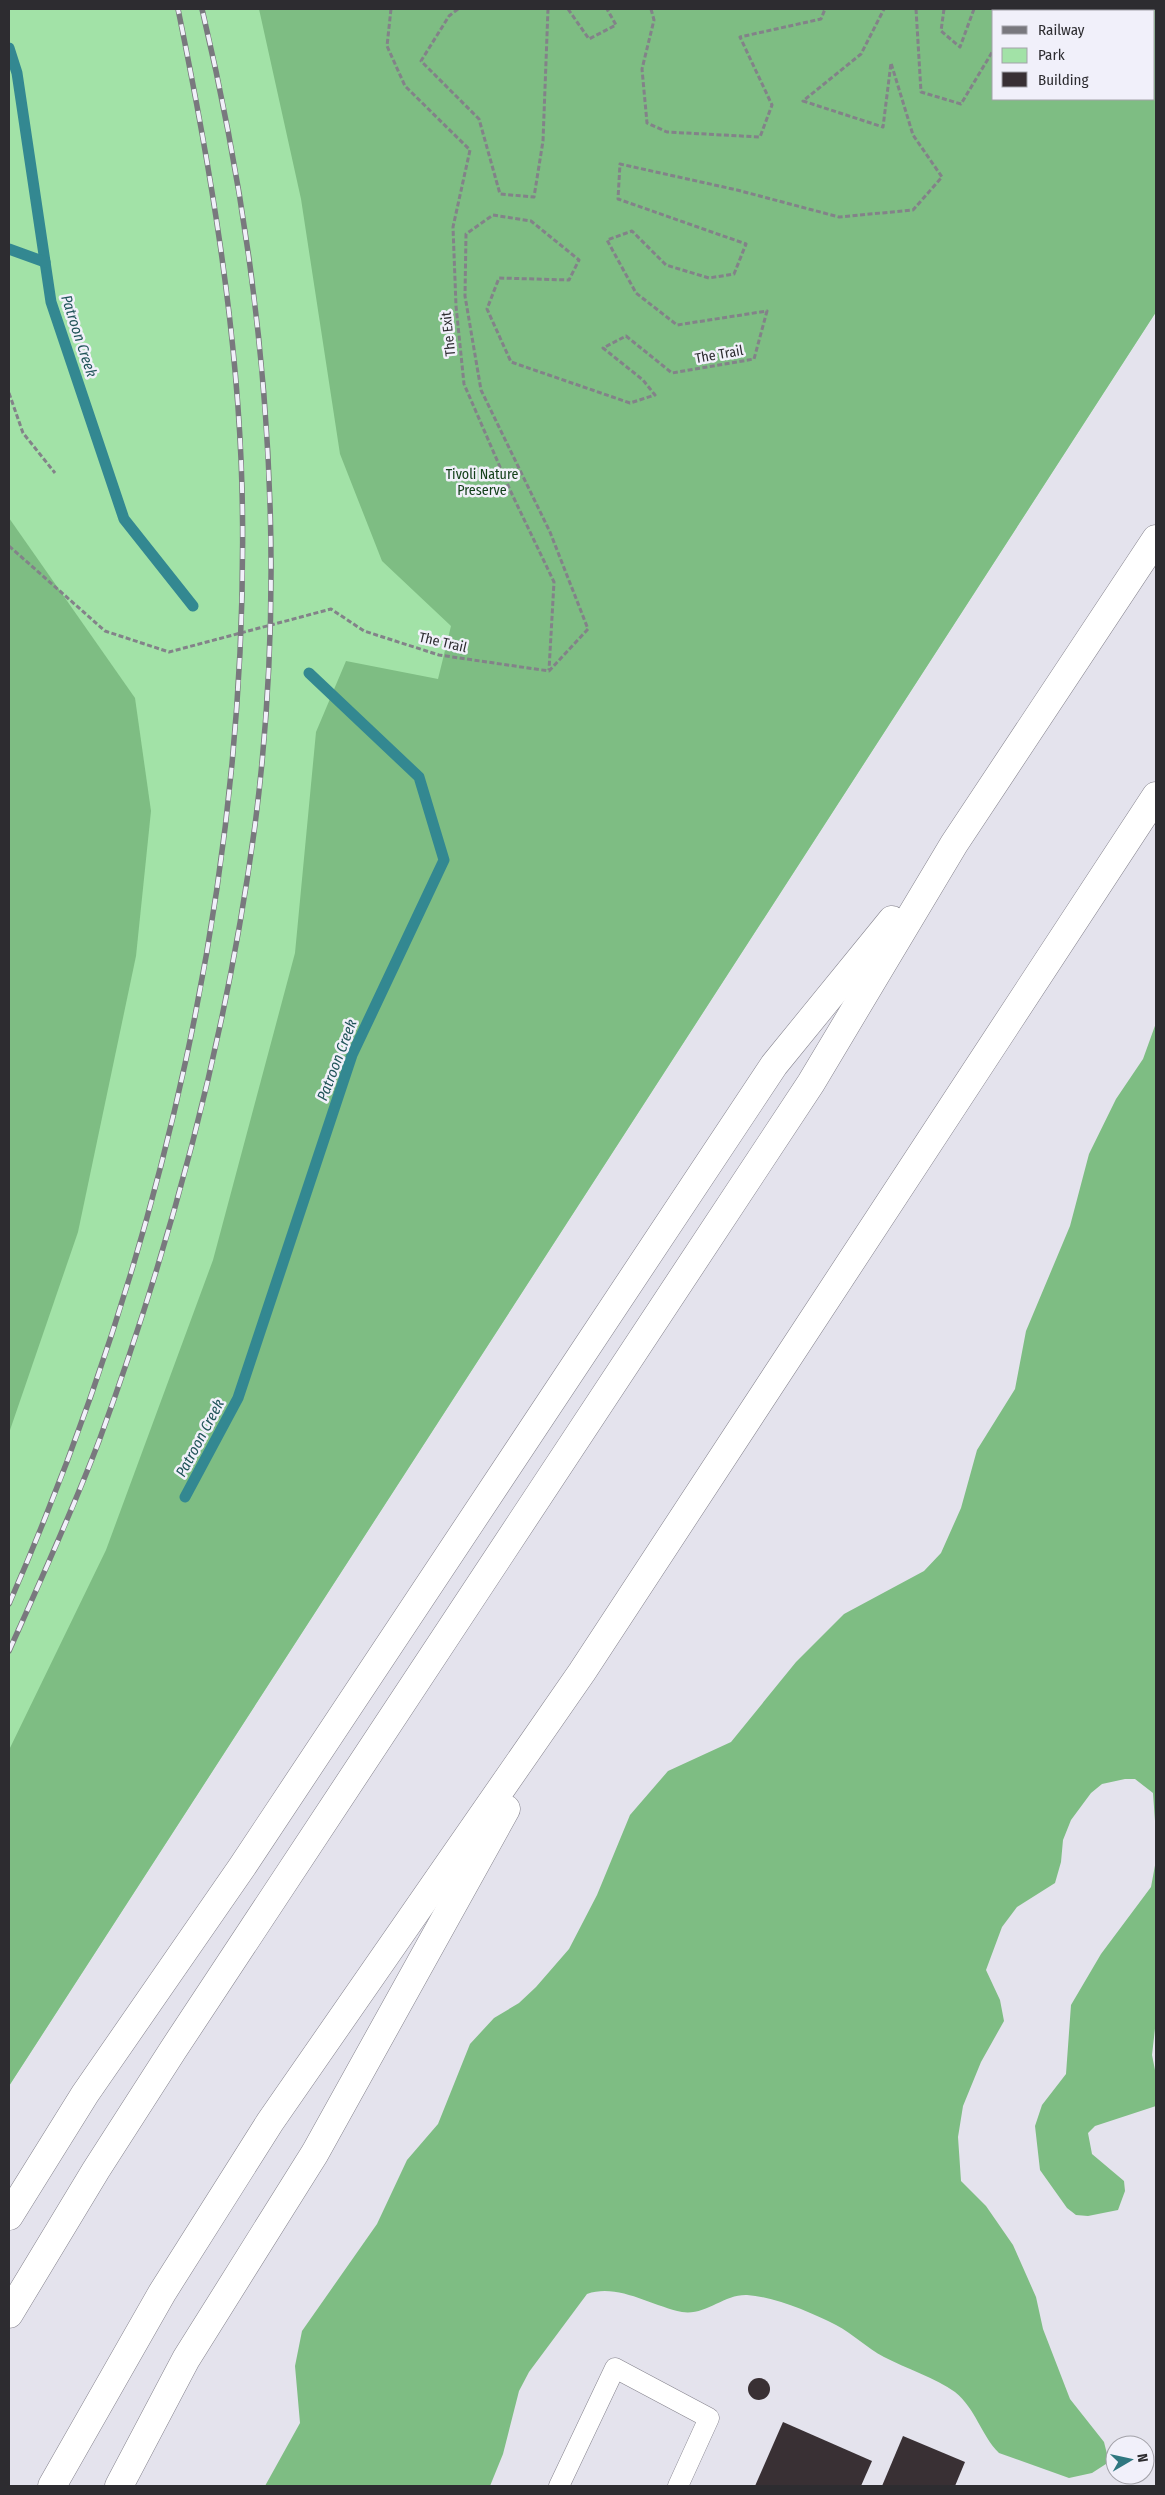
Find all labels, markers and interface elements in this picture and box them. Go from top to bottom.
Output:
legend [992,10,1155,100]
text: Railway [1038,21,1085,39]
text: Park [1038,46,1065,64]
text: Building [1038,71,1089,89]
water label: Patroon Creek [57,293,101,380]
street label: The Exit [438,310,459,357]
street label: The Trail [694,342,745,367]
park label: Tivoli Nature Preserve [446,466,518,499]
street label: The Trail [417,629,469,656]
water label: Patroon Creek [313,1016,361,1103]
water label: Patroon Creek [172,1396,228,1480]
north arrow [1105,2435,1155,2485]
text: N [1133,2453,1151,2464]

